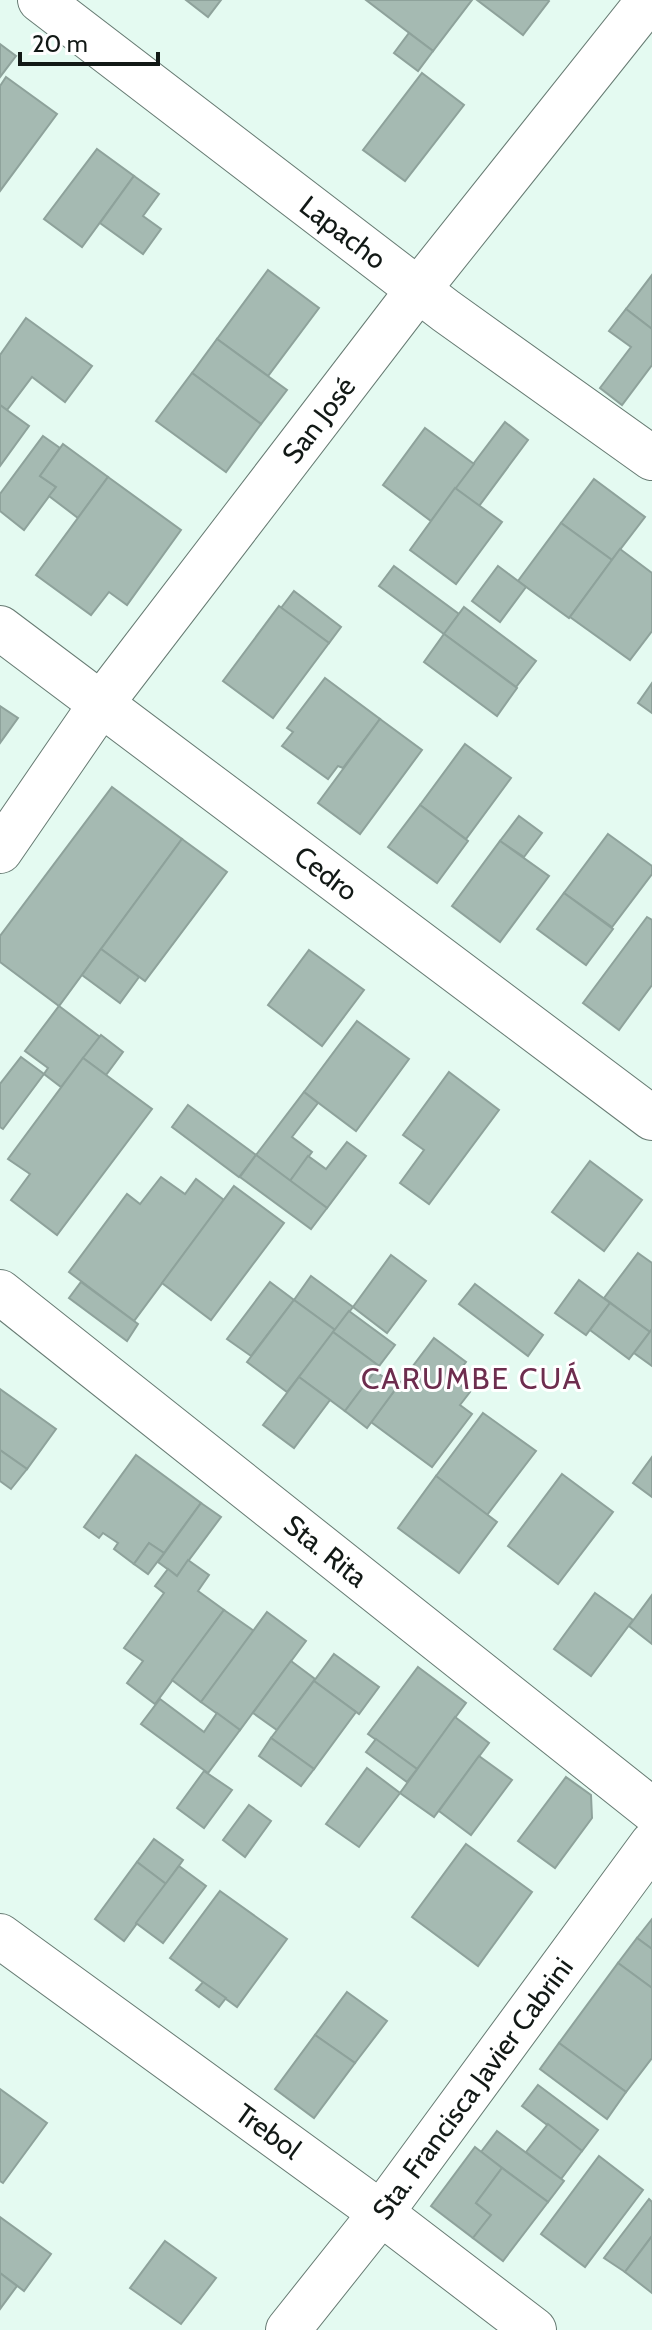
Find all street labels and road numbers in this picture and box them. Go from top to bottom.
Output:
street label: Lapacho [293,188,393,276]
street label: San José [275,370,362,470]
street label: Cedro [288,838,365,908]
street label: Sta. Rita [277,1507,374,1594]
street label: Sta. Francisca Javier Cabrini [365,1951,580,2226]
street label: Trebol [229,2096,308,2167]

